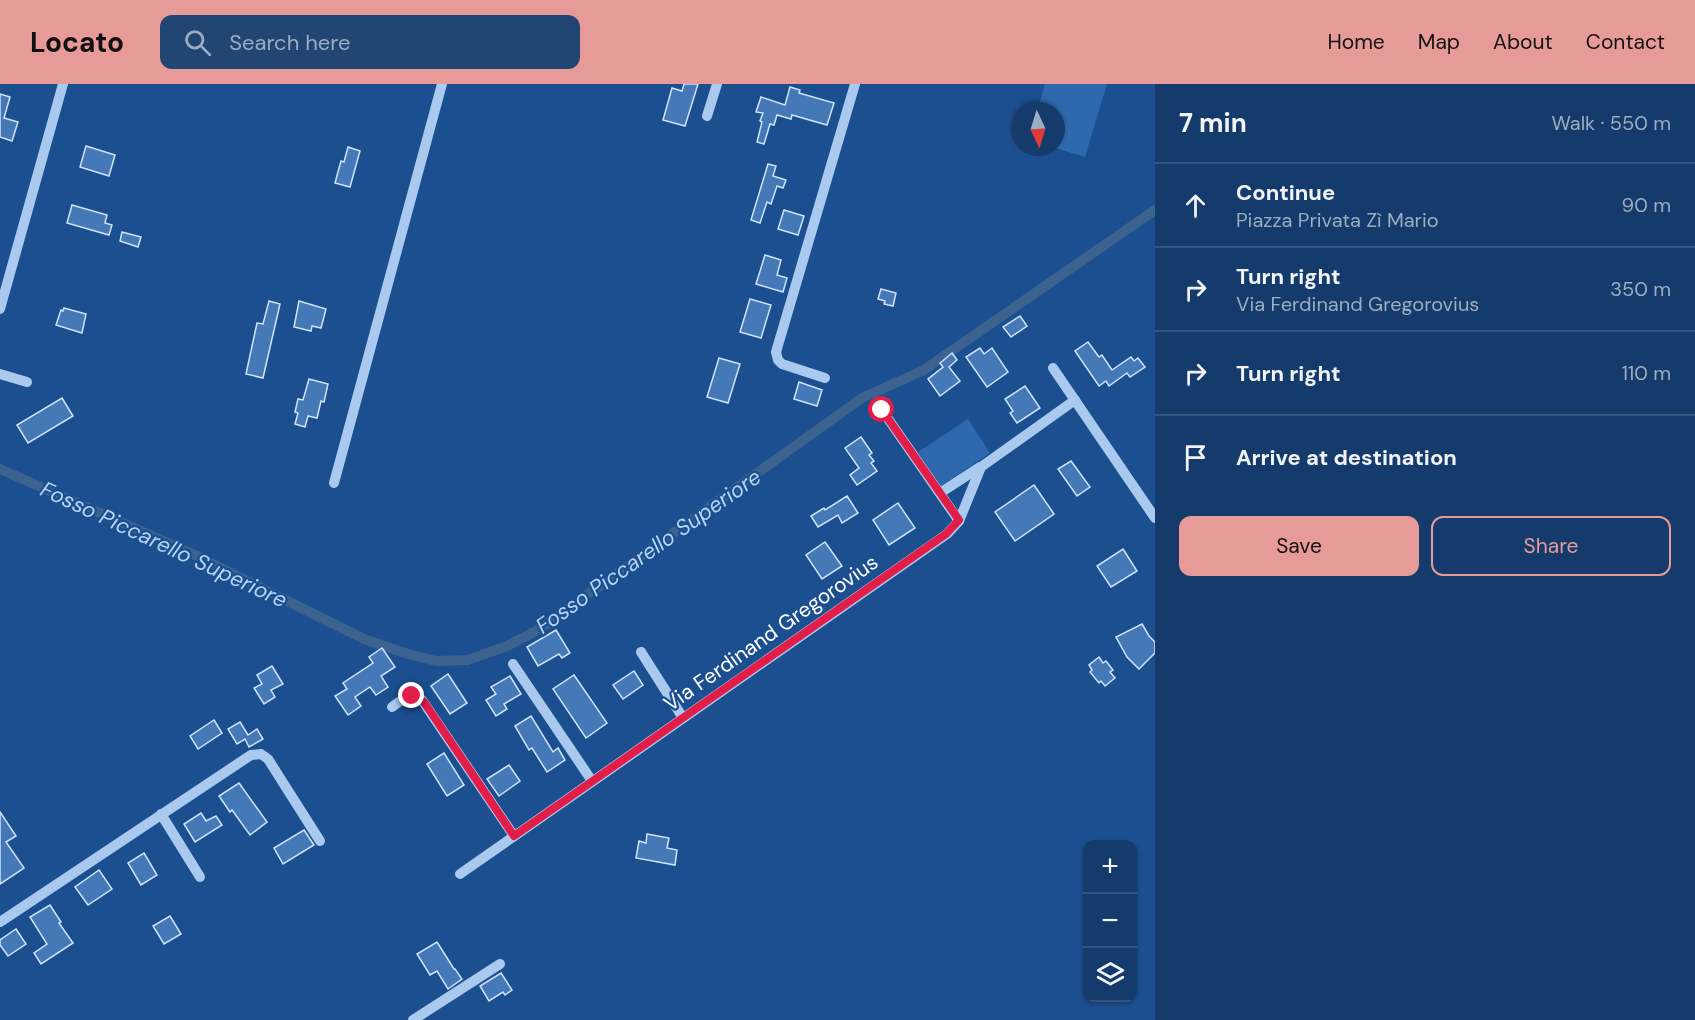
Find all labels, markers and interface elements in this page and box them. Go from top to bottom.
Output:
search box [160,15,580,69]
text: Locato [30,24,124,61]
icon: search [181,26,214,59]
text: Search here [229,28,351,57]
text: Home [1327,28,1385,56]
text: Map [1418,28,1460,56]
text: About [1493,28,1553,56]
text: Contact [1586,28,1665,56]
north arrow [1011,102,1065,156]
text: 7 min [1179,106,1247,140]
text: Walk · 550 m [1551,110,1671,136]
text: Continue [1236,178,1335,207]
icon: ahead [1179,189,1212,222]
text: 90 m [1622,192,1671,218]
text: Piazza Privata Zì Mario [1236,207,1439,233]
text: Turn right [1236,262,1341,291]
icon: right [1179,273,1212,306]
text: 350 m [1610,276,1671,302]
text: Via Ferdinand Gregorovius [1236,291,1479,317]
icon: right [1179,357,1212,390]
text: Turn right [1236,359,1341,388]
text: 110 m [1622,360,1671,386]
route start [868,396,894,422]
icon: arrive [1179,441,1212,474]
text: Arrive at destination [1236,443,1457,472]
water label: Fosso Piccarello Superiore [530,462,767,640]
water label: Fosso Piccarello Superiore [36,474,292,614]
button: Save [1179,516,1419,576]
button: Share [1431,516,1671,576]
street label: Via Ferdinand Gregorovius [658,548,884,718]
route end [398,682,424,708]
map controls [1083,840,1137,1002]
button: + [1083,840,1137,894]
button: − [1083,894,1137,948]
button: layers [1083,948,1137,1002]

